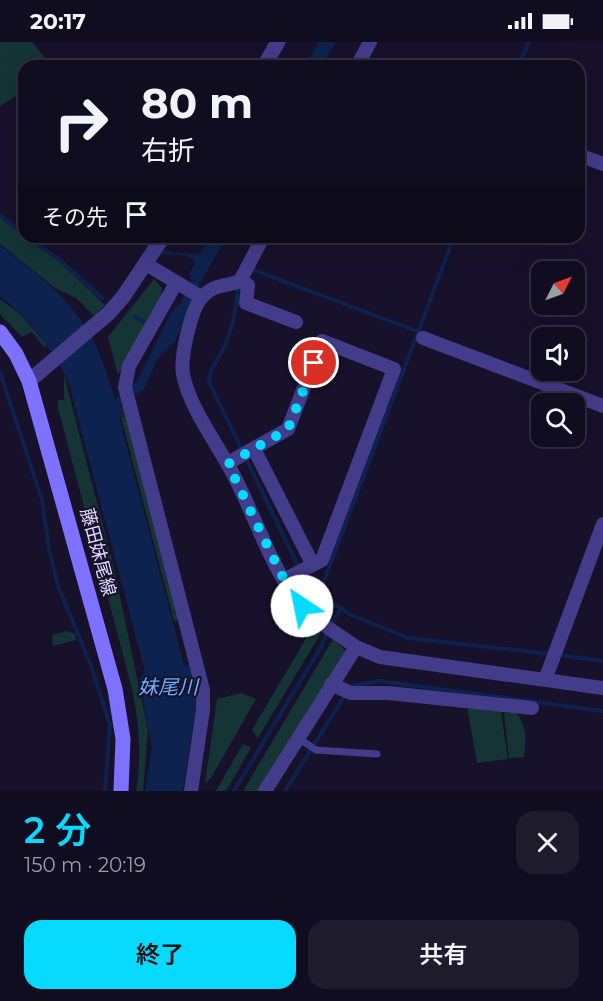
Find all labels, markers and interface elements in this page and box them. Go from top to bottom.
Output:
text: 20:17 [30,8,86,35]
text: 80 m [141,77,253,129]
icon: right [42,84,120,162]
text: 右折 [141,134,195,167]
icon: arrive [120,198,153,231]
text: その先 [42,204,108,231]
north arrow [531,261,585,315]
map controls [531,261,585,447]
button: sound [531,327,585,381]
pin [288,337,339,388]
icon: arrive [297,346,330,379]
button: search [531,393,585,447]
street label: 藤田妹尾線 [76,506,120,598]
position arrow [270,574,334,638]
water label: 妹尾川 [138,675,200,699]
text: 2 分 [24,808,91,852]
button: close [516,811,579,874]
text: 150 m · 20:19 [24,853,146,877]
button: 終了 [24,920,296,989]
button: 共有 [308,920,579,989]

